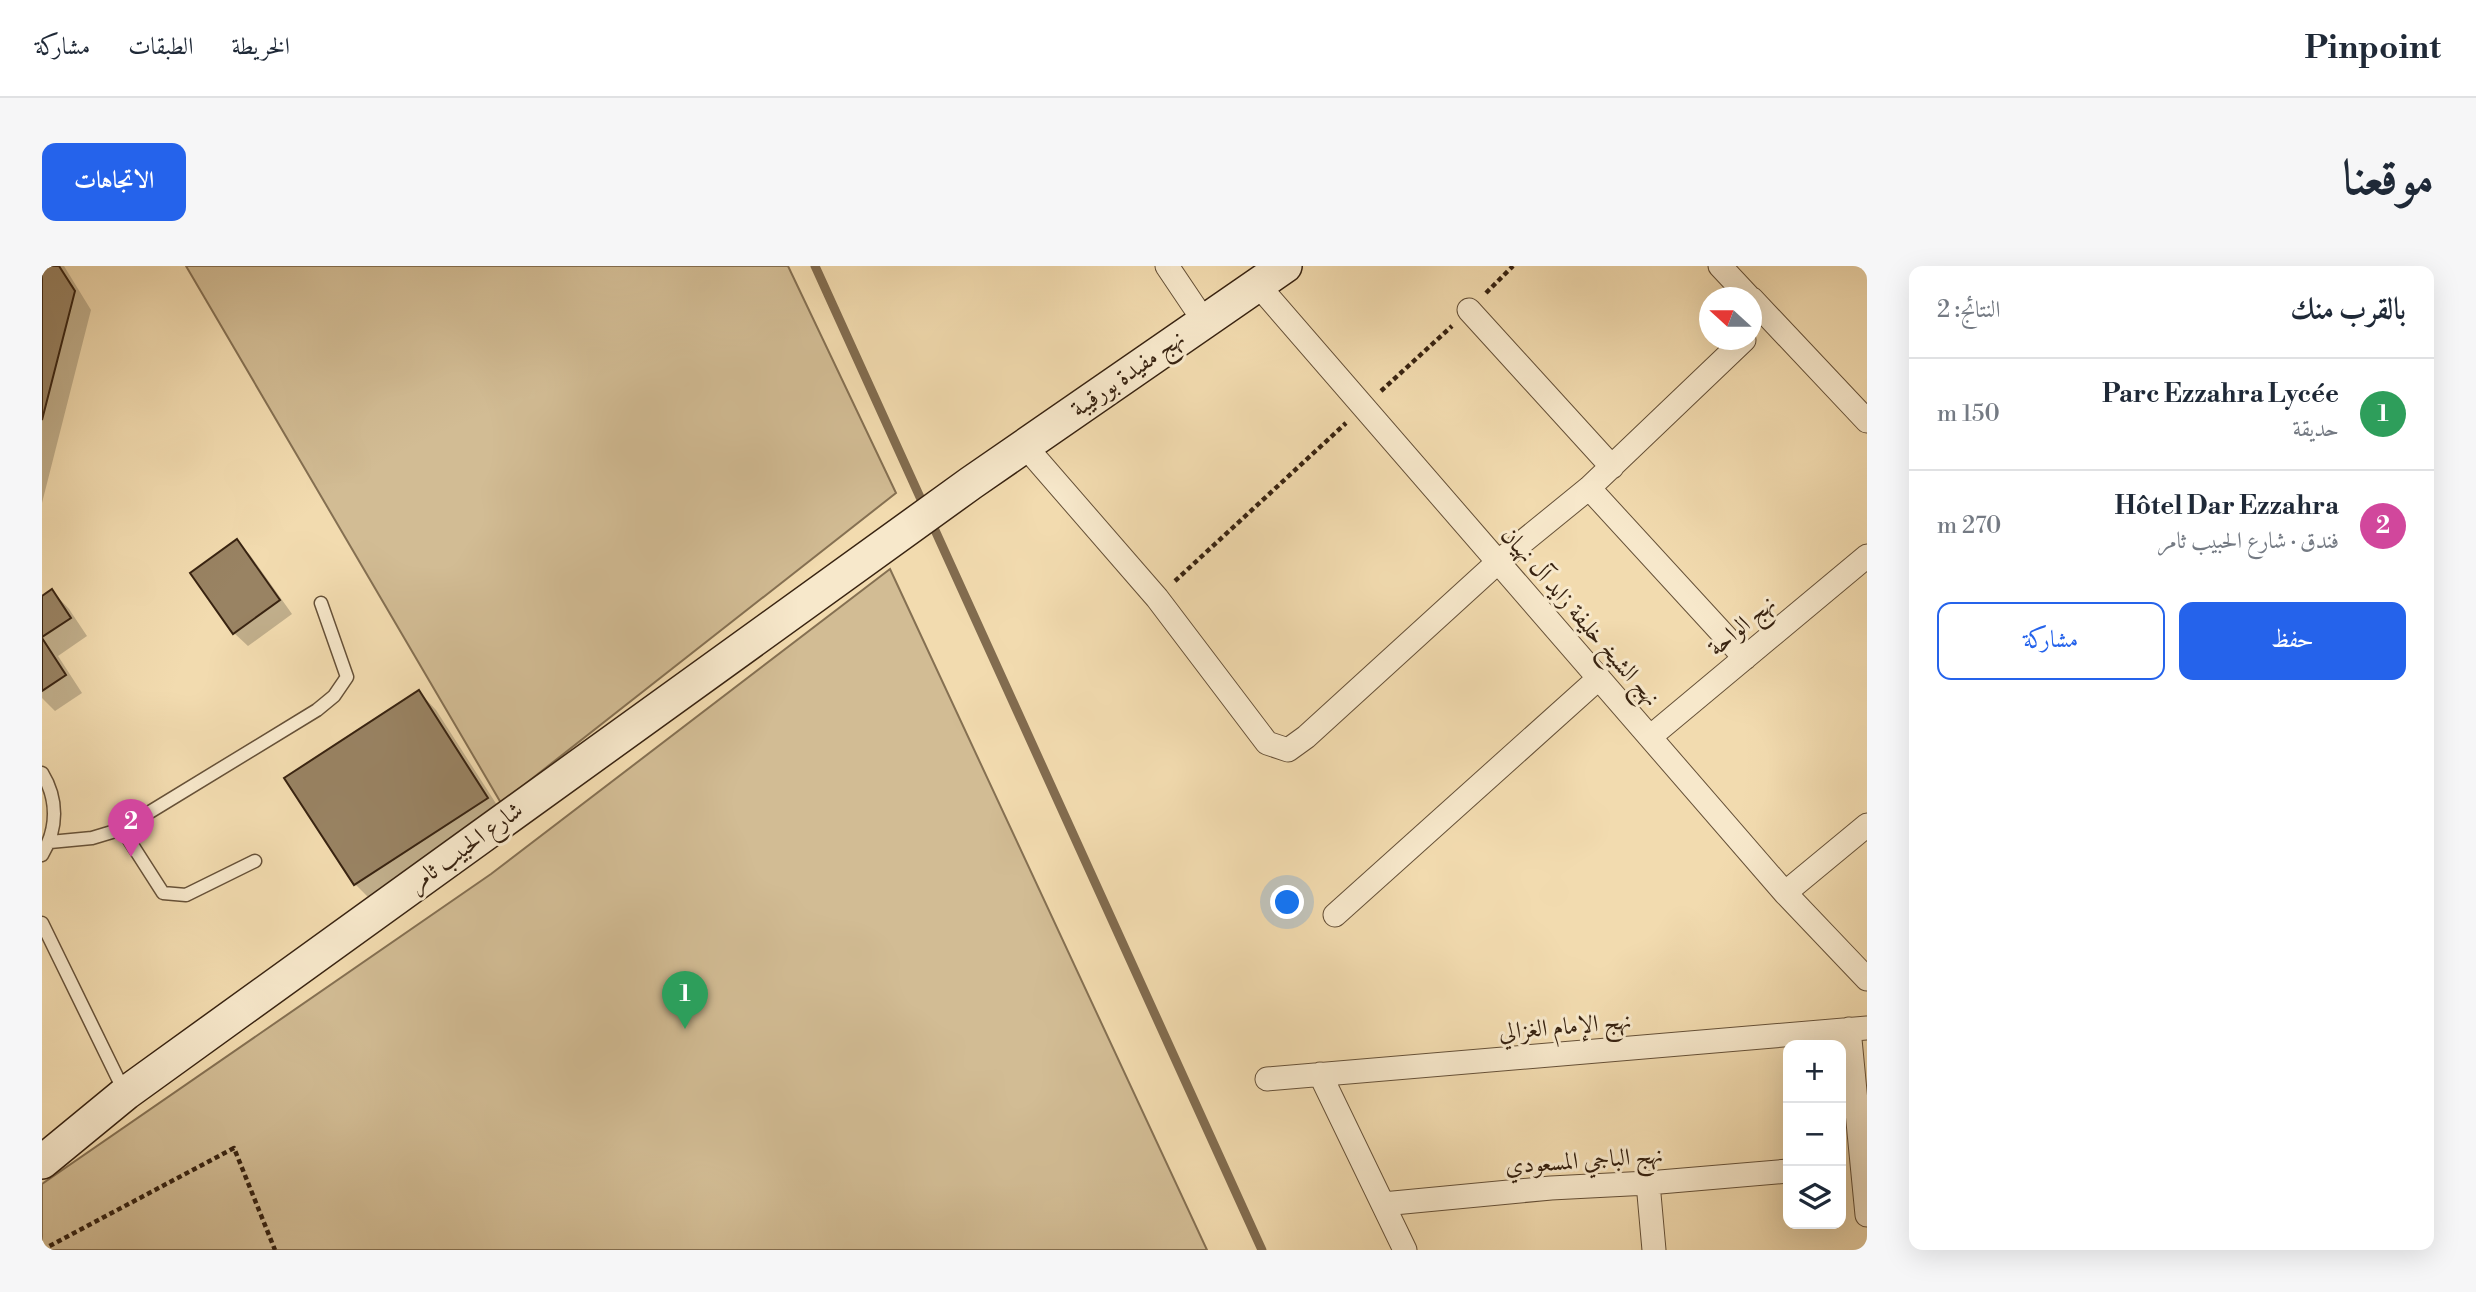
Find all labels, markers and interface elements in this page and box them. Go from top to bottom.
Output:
text: Pinpoint [2305,28,2441,69]
text: مشاركة [35,32,90,62]
text: الطبقات [128,32,194,62]
text: الخريطة [232,32,290,62]
button: الاتجاهات [42,143,186,221]
text: موقعنا [2342,149,2434,210]
north arrow [1699,287,1762,350]
text: بالقرب منك [2290,291,2406,329]
text: النتائج: 2 [1937,296,2000,324]
street label: نهج مفيدة بورقيبة [1065,324,1194,428]
text: Parc Ezzahra Lycée [2102,378,2339,410]
text: 150 m [1937,400,2000,428]
text: 1 [2377,400,2389,428]
text: حديقة [2292,415,2339,443]
text: Hôtel Dar Ezzahra [2114,490,2339,522]
text: 270 m [1937,512,2001,540]
text: 2 [2376,512,2390,540]
street label: نهج الشيخ خليفة زايد آل نهيان [1490,521,1666,716]
text: فندق · شارع الحبيب ثامر [2158,527,2339,555]
street label: نهج الواحة [1702,589,1785,667]
button: مشاركة [1937,602,2165,680]
button: حفظ [2179,602,2406,680]
street label: شارع الحبيب ثامر [403,795,532,902]
pin: 2 [108,799,154,857]
your location [1270,885,1304,919]
pin: 1 [662,971,708,1029]
street label: نهج الإمام الغزالي [1497,1006,1633,1053]
map controls [1783,1040,1846,1229]
button: + [1783,1040,1846,1103]
button: − [1783,1103,1846,1166]
street label: نهج الباجي المسعودي [1504,1141,1664,1186]
button: layers [1783,1166,1846,1229]

